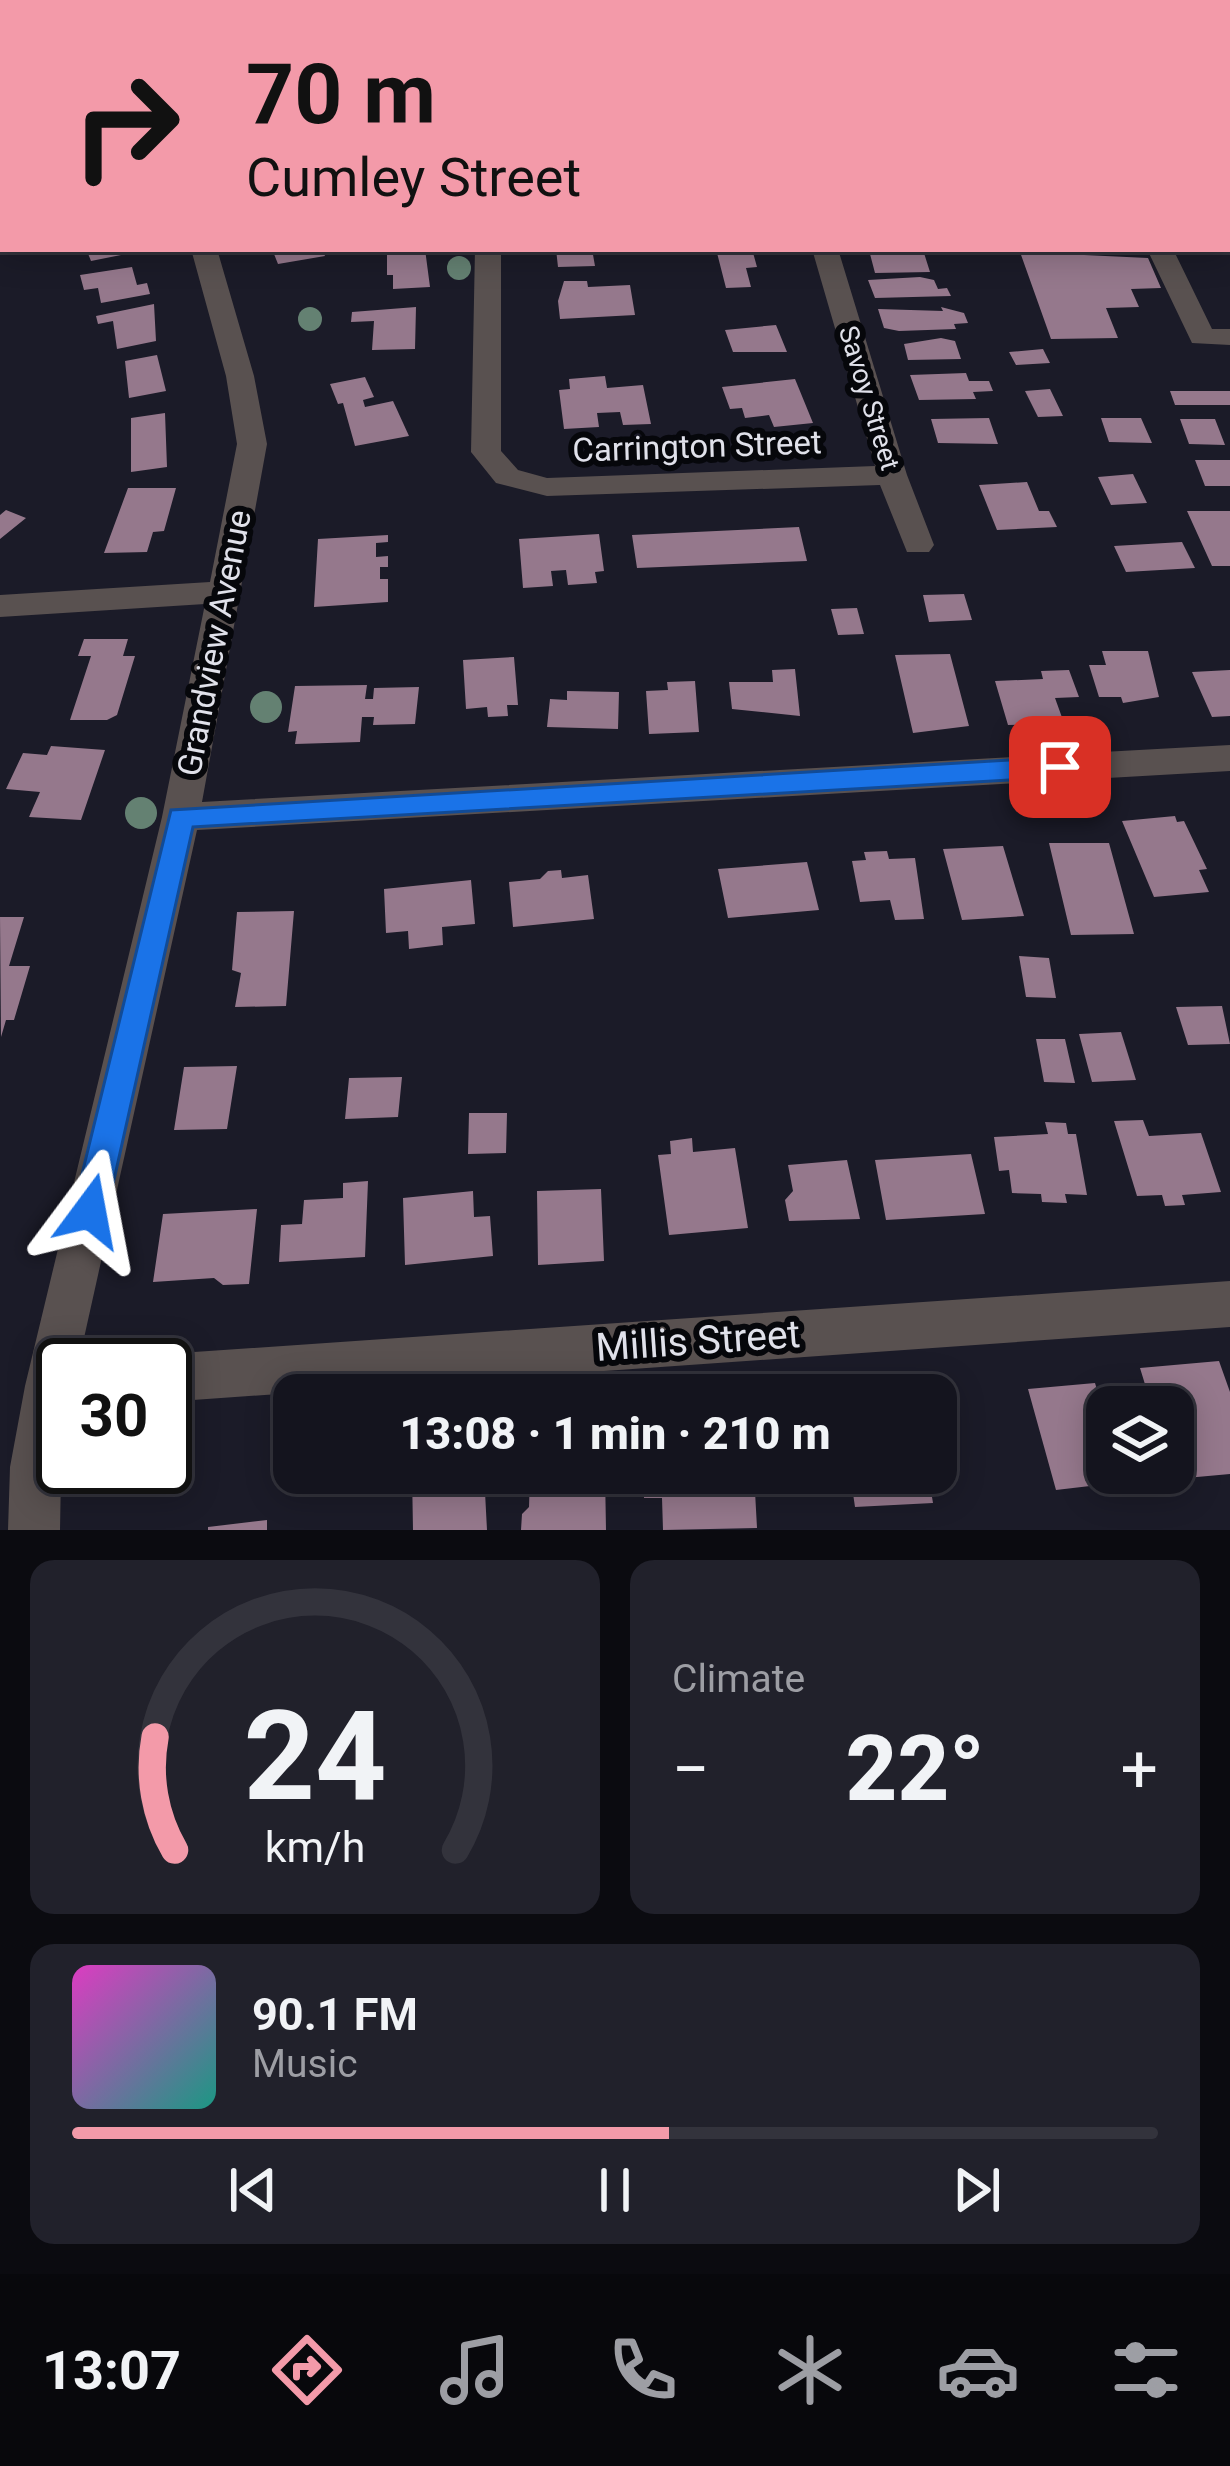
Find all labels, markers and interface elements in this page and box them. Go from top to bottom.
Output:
text: 70 m [246,45,436,144]
icon: right [48,48,204,204]
text: Cumley Street [246,146,581,209]
street label: Savoy Street [832,322,906,474]
street label: Carrington Street [572,422,822,470]
street label: Grandview Avenue [169,507,259,779]
pin [1009,716,1111,818]
icon: arrive [1027,734,1093,800]
position arrow [27,1148,153,1274]
street label: Millis Street [594,1311,802,1371]
speed limit sign: 30 [36,1338,192,1494]
map controls [1086,1386,1194,1494]
button: layers [1086,1386,1194,1494]
text: 13:08 · 1 min · 210 m [399,1407,831,1460]
text: Climate [672,1656,805,1702]
text: 24 [243,1683,387,1829]
text: 22° [846,1717,985,1822]
text: − [672,1731,710,1808]
text: + [1121,1731,1158,1808]
text: km/h [265,1822,365,1872]
text: 90.1 FM [252,1988,418,2041]
text: Music [252,2041,358,2087]
icon: previous [220,2157,286,2223]
icon: pause [582,2157,648,2223]
icon: next [944,2157,1010,2223]
icon: directions [265,2328,349,2412]
icon: music [433,2328,517,2412]
icon: phone [601,2328,685,2412]
icon: climate [768,2328,852,2412]
icon: car [936,2328,1020,2412]
icon: filters [1104,2328,1188,2412]
text: 13:07 [42,2339,181,2402]

